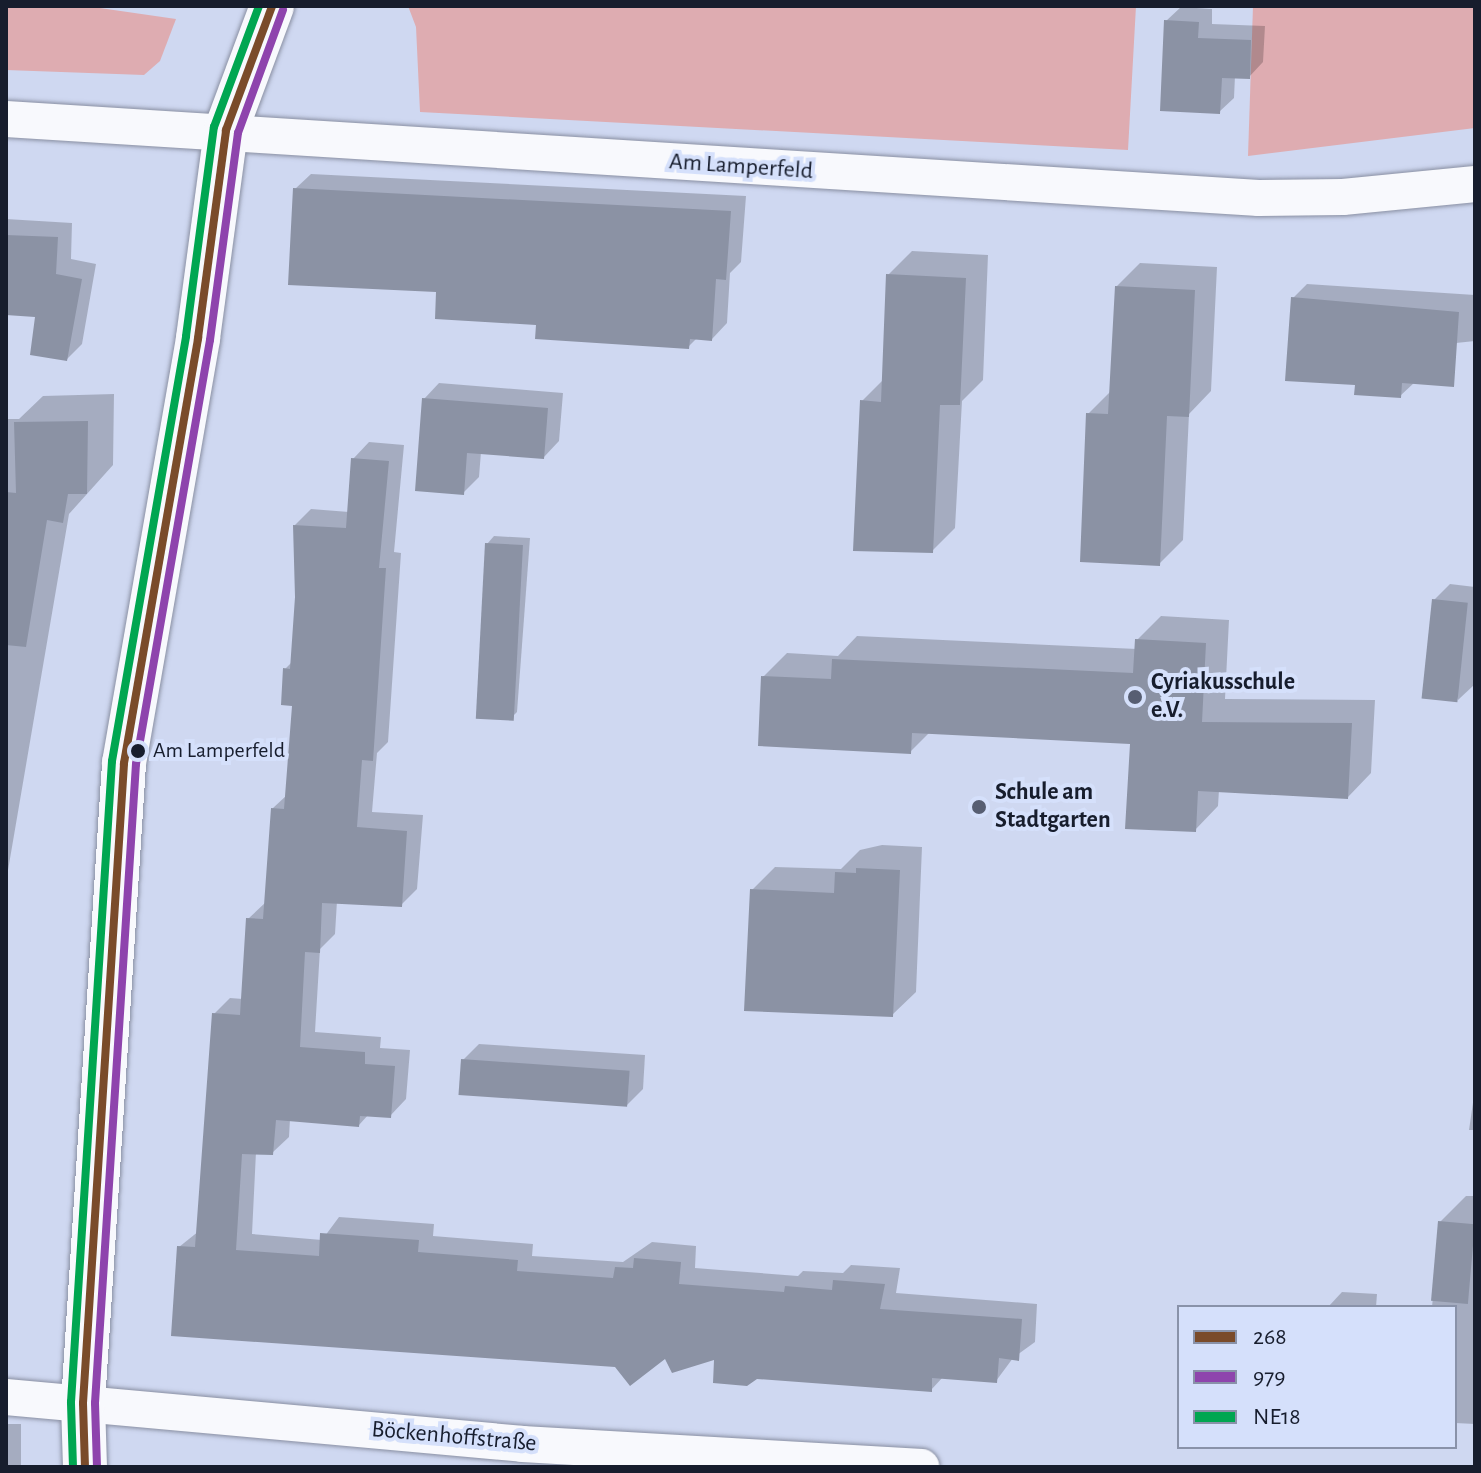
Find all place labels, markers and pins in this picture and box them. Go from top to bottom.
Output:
place label: Cyriakusschule e.V. [1151,669,1295,725]
marker: Cyriakusschule e.V. [1126,688,1144,706]
place label: Am Lamperfeld [153,738,285,764]
marker: Am Lamperfeld [130,743,146,759]
place label: Schule am Stadtgarten [995,779,1111,835]
marker: Schule am Stadtgarten [970,798,988,816]

